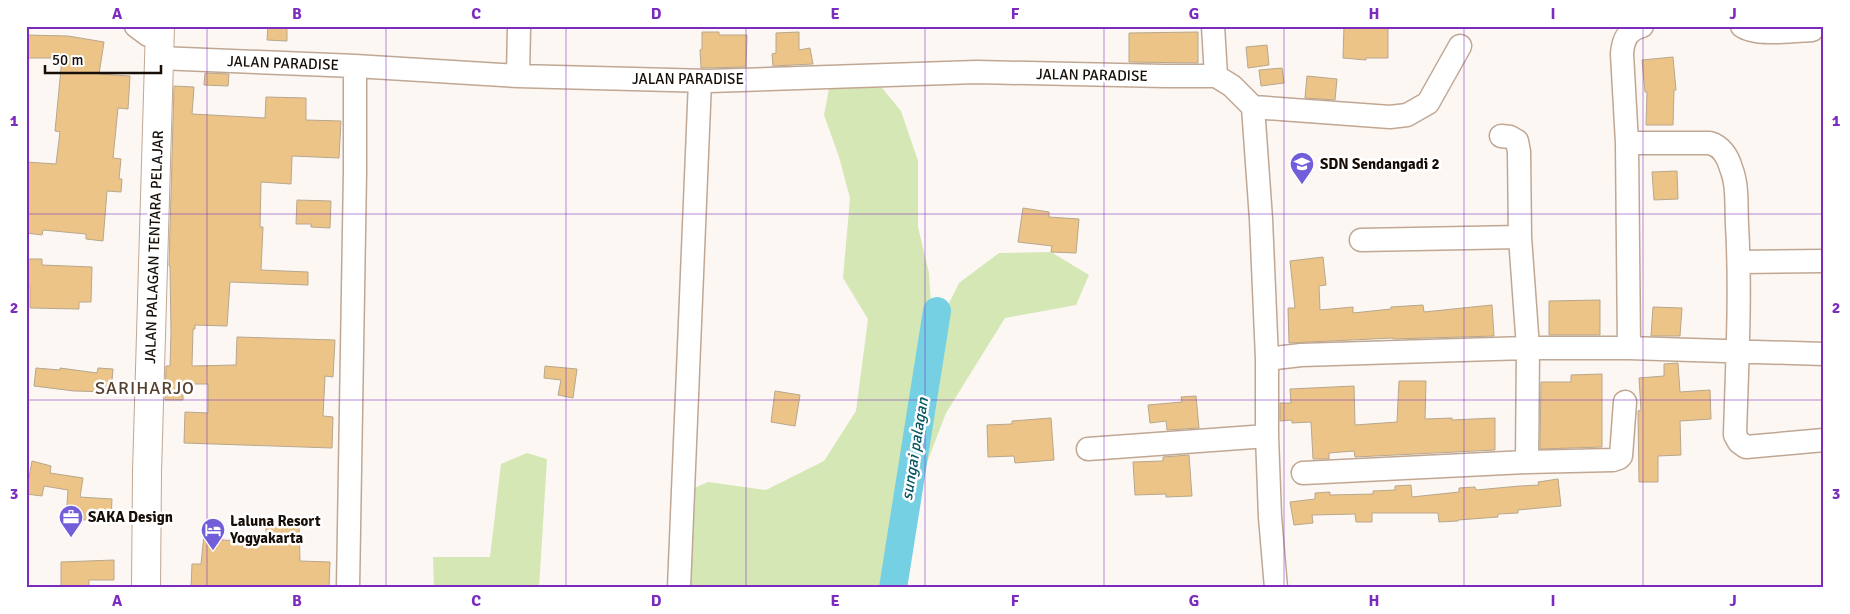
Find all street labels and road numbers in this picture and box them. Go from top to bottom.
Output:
street label: JALAN PARADISE [227,52,339,74]
street label: JALAN PARADISE [1036,65,1148,85]
street label: JALAN PARADISE [632,70,744,88]
street label: JALAN PALAGAN TENTARA PELAJAR [141,130,167,364]

